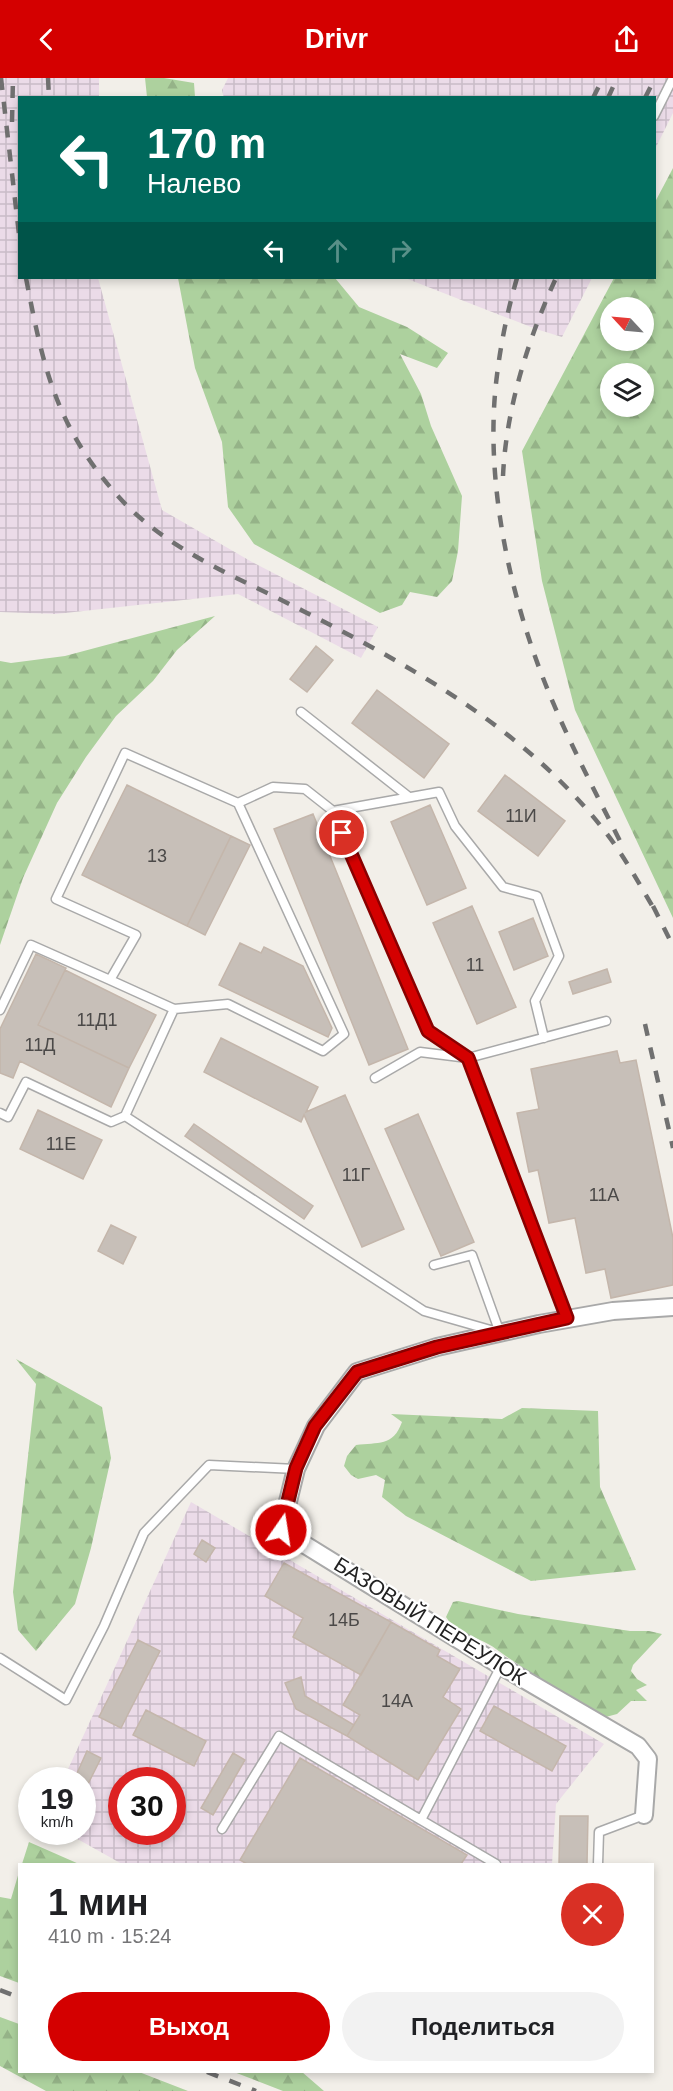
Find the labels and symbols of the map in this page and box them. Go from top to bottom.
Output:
north arrow [600,297,654,351]
house number: 11И [505,806,537,826]
pin [316,807,367,858]
house number: 13 [147,846,167,866]
house number: 11 [466,955,484,975]
house number: 11Д1 [77,1010,117,1030]
house number: 11Д [25,1035,55,1055]
house number: 11Е [46,1134,76,1154]
house number: 11Г [342,1165,370,1185]
house number: 11А [589,1185,619,1205]
position arrow [249,1498,313,1562]
street label: БАЗОВЫЙ ПЕРЕУЛОК [330,1552,531,1689]
house number: 14Б [328,1610,360,1630]
house number: 14А [381,1691,413,1711]
speed limit sign: 30 [108,1767,186,1845]

